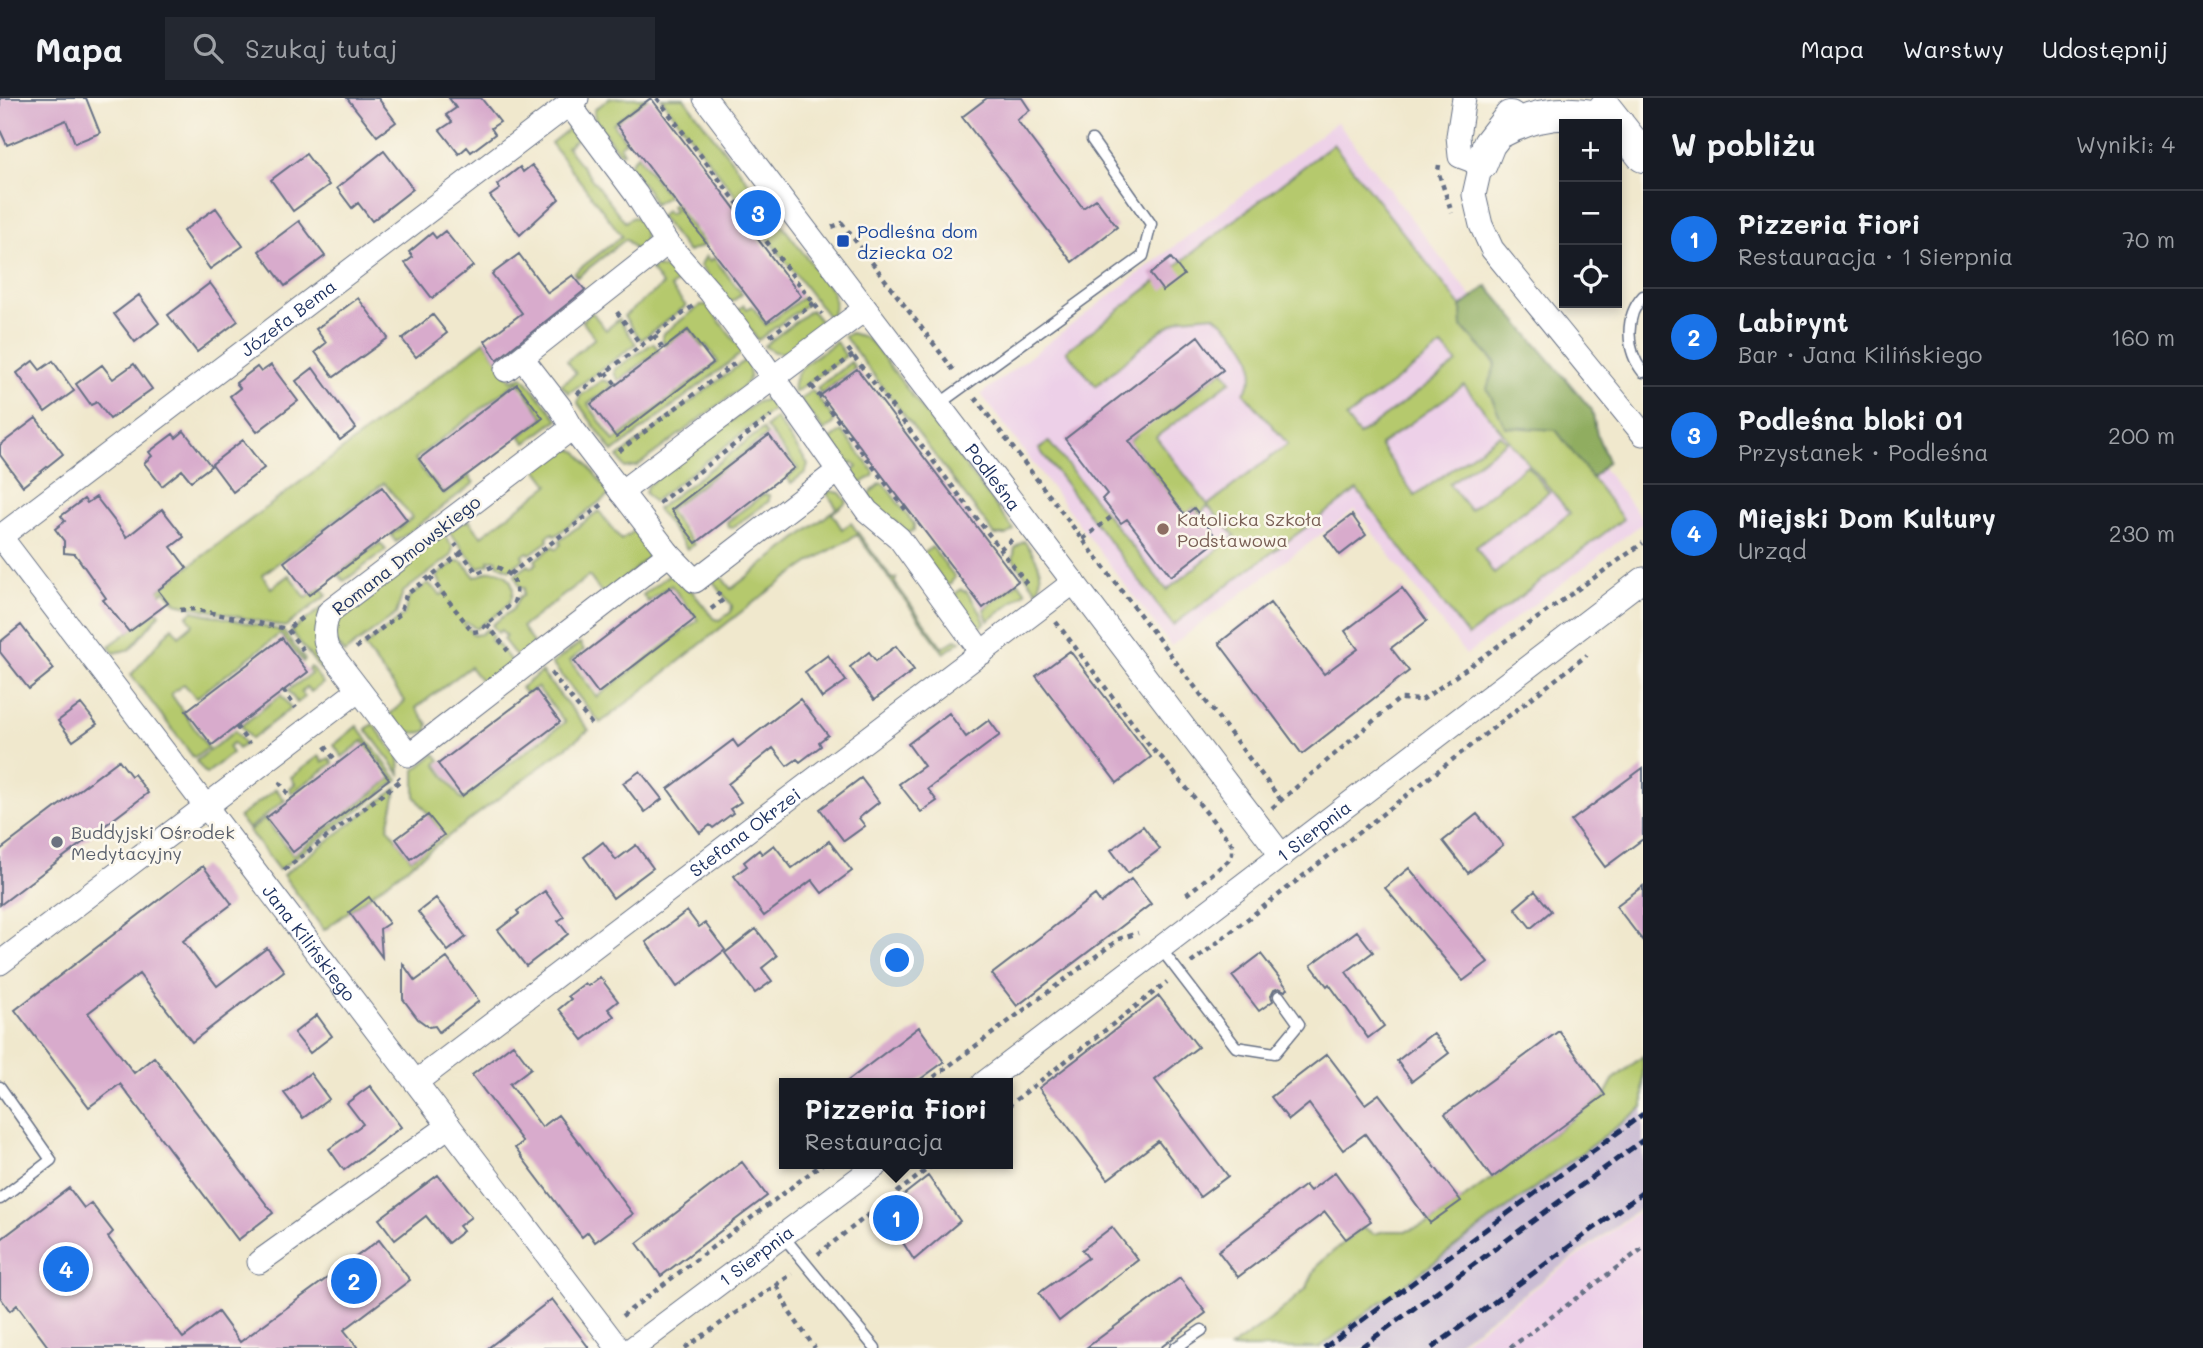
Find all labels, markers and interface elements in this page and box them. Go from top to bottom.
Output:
search box [165,17,655,80]
text: Mapa [35,27,123,70]
icon: search [189,29,227,67]
text: Szukaj tutaj [245,31,397,65]
text: Mapa [1801,33,1864,64]
text: Warstwy [1902,33,2004,64]
text: Udostępnij [2042,33,2168,64]
map controls [1559,119,1622,308]
button: + [1559,119,1622,182]
text: W pobliżu [1671,124,1816,164]
text: Wyniki: 4 [2076,129,2175,159]
button: − [1559,182,1622,245]
pin: 3 [735,187,781,239]
text: Pizzeria Fiori [1738,207,1921,241]
place label: Podleśna dom dziecka 02 [857,219,978,264]
text: 1 [1689,224,1699,254]
text: 70 m [2122,224,2175,254]
marker: Podleśna dom dziecka 02 [835,233,851,249]
text: Restauracja · 1 Sierpnia [1738,241,2013,271]
button: locate [1559,245,1622,308]
street label: Józefa Bema [236,274,341,362]
text: Labirynt [1738,305,1848,339]
text: 2 [1688,322,1700,352]
text: 160 m [2111,322,2175,352]
text: Bar · Jana Kilińskiego [1738,339,1983,369]
text: Podleśna bloki 01 [1738,403,1964,437]
text: 3 [1687,420,1701,450]
text: 200 m [2108,420,2175,450]
text: Przystanek · Podleśna [1738,437,1989,467]
street label: Podleśna [960,438,1027,515]
street label: Romana Dmowskiego [327,489,485,621]
text: Miejski Dom Kultury [1738,501,1996,535]
place label: Katolicka Szkoła Podstawowa [1177,507,1322,552]
text: 4 [1687,518,1701,548]
text: 230 m [2109,518,2175,548]
marker: Katolicka Szkoła Podstawowa [1155,521,1171,537]
text: Urząd [1738,535,1807,565]
street label: Stefana Okrzei [684,782,805,882]
street label: 1 Sierpnia [1272,795,1356,867]
place label: Buddyjski Ośrodek Medytacyjny [71,820,235,865]
marker: Buddyjski Ośrodek Medytacyjny [49,834,65,850]
street label: Jana Kilińskiego [257,879,362,1006]
your location [880,943,914,977]
popup [779,1078,1013,1169]
text: Pizzeria Fiori [805,1092,987,1126]
text: Restauracja [805,1126,943,1156]
pin: 1 [873,1192,919,1244]
street label: 1 Sierpnia [714,1220,798,1291]
pin: 4 [43,1243,89,1295]
pin: 2 [331,1255,377,1307]

